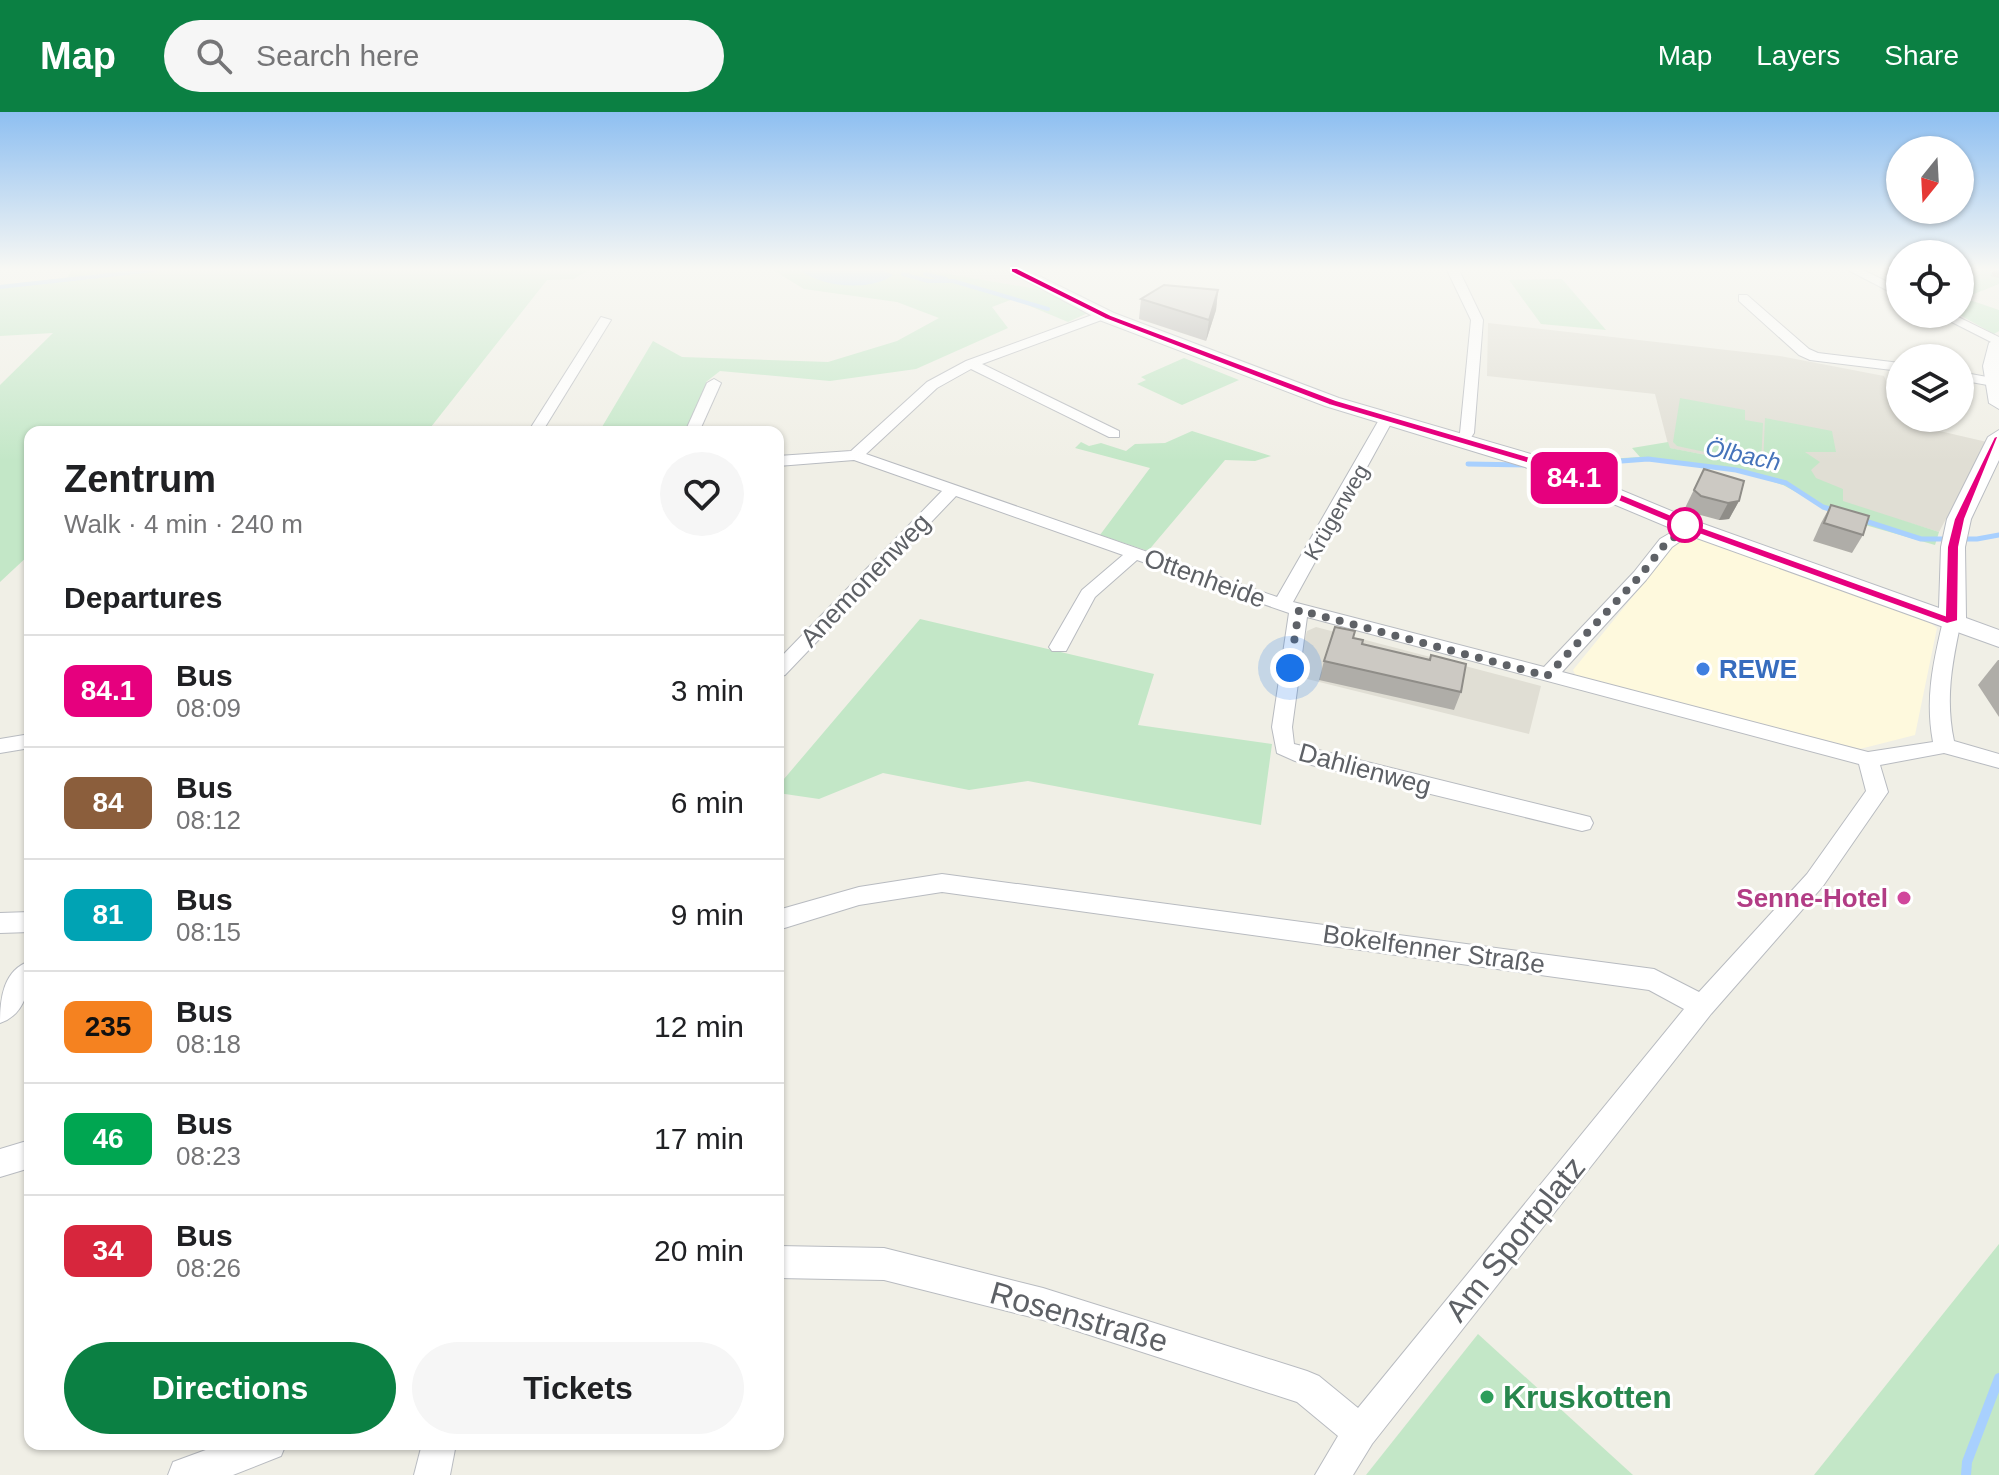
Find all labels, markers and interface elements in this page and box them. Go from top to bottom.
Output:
search box [164,20,724,92]
icon: search [192,34,236,78]
text: Map [40,35,116,77]
text: Search here [256,39,419,72]
text: Map [1658,40,1712,71]
text: Layers [1756,40,1840,71]
text: Share [1884,40,1959,71]
north arrow [1886,136,1974,224]
map controls [1886,136,1974,432]
button: locate [1886,240,1974,328]
button: layers [1886,344,1974,432]
water label: Ölbach [1703,433,1783,476]
button: heart [660,452,744,536]
line badge: 84.1 [1518,452,1630,504]
text: Zentrum [64,458,216,500]
street label: Krügerweg [1299,460,1374,565]
text: 84.1 [1547,462,1601,493]
street label: Anemonenweg [794,507,936,653]
unlabelled marker [1668,508,1702,542]
text: Walk · 4 min · 240 m [64,509,303,539]
street label: Ottenheide [1140,542,1270,614]
text: Departures [64,581,222,614]
your location [1270,648,1310,688]
place label: REWE [1719,654,1797,684]
text: Bus [176,659,233,692]
marker: REWE [1694,660,1712,678]
text: 3 min [671,674,744,707]
text: 84.1 [81,675,135,706]
text: 08:09 [176,693,241,723]
street label: Dahlienweg [1295,737,1435,801]
text: Bus [176,771,233,804]
text: 6 min [671,786,744,819]
text: 84 [92,787,124,818]
text: 08:12 [176,805,241,835]
text: Bus [176,883,233,916]
place label: Senne-Hotel [1736,883,1888,913]
marker: Senne-Hotel [1895,889,1913,907]
text: 9 min [671,898,744,931]
text: 81 [92,899,124,930]
text: 08:15 [176,917,241,947]
street label: Bokelfenner Straße [1321,919,1547,979]
text: Bus [176,995,233,1028]
text: 12 min [654,1010,744,1043]
text: 235 [85,1011,131,1042]
text: 08:18 [176,1029,241,1059]
text: Bus [176,1107,233,1140]
text: 17 min [654,1122,744,1155]
text: 46 [92,1123,124,1154]
text: 08:23 [176,1141,241,1171]
street label: Am Sportplatz [1438,1150,1592,1328]
text: Bus [176,1219,233,1252]
text: 20 min [654,1234,744,1267]
text: 34 [92,1235,124,1266]
text: 08:26 [176,1253,241,1283]
street label: Rosenstraße [986,1274,1172,1360]
button: Directions [64,1342,396,1434]
button: Tickets [412,1342,744,1434]
place label: Kruskotten [1503,1379,1672,1415]
marker: Kruskotten [1478,1388,1496,1406]

